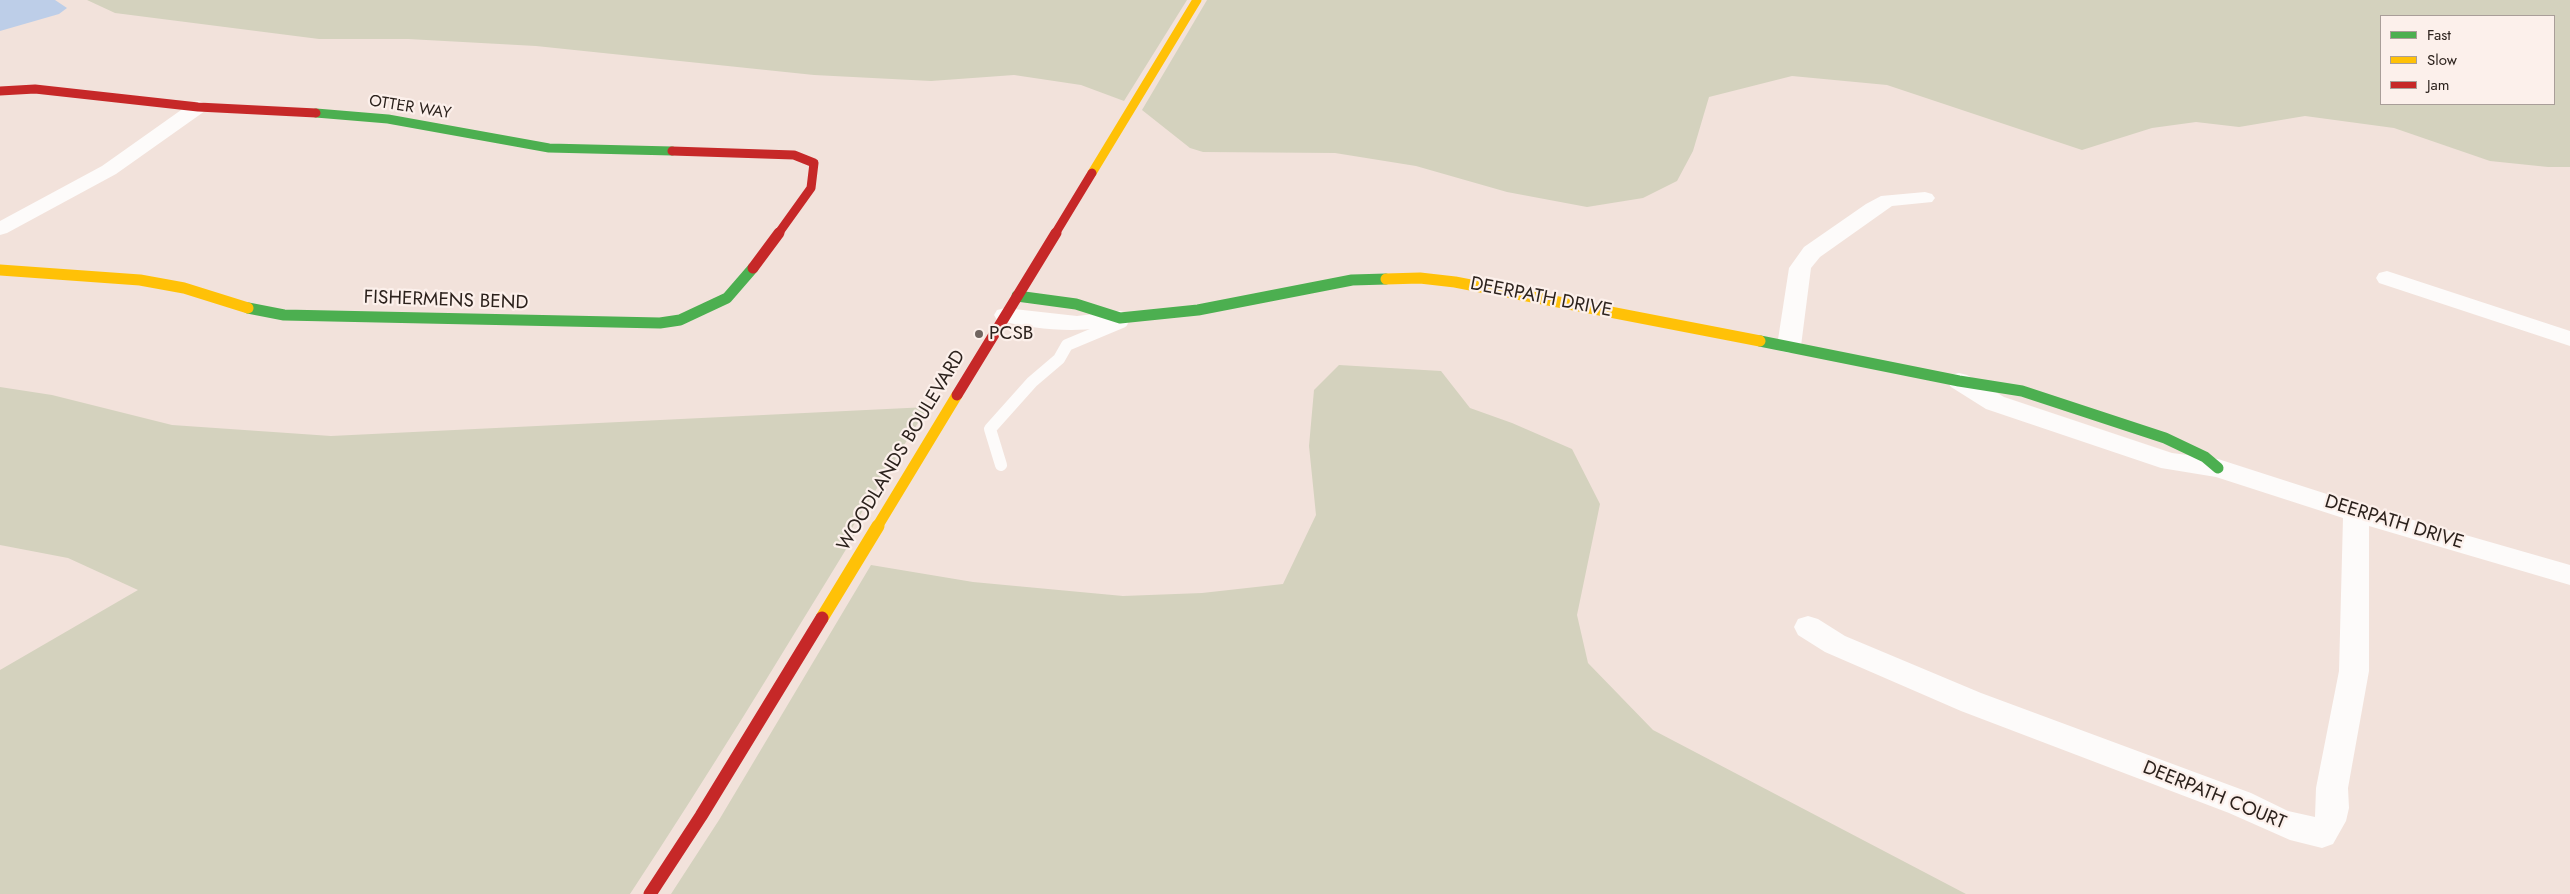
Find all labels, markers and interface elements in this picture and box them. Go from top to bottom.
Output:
legend [2380,15,2555,105]
text: Fast [2427,24,2451,46]
text: Slow [2427,49,2457,71]
text: Jam [2427,74,2450,96]
street label: OTTER WAY [368,92,452,124]
street label: DEERPATH DRIVE [1468,273,1614,323]
street label: FISHERMENS BEND [363,287,529,315]
place label: PCSB [989,323,1033,345]
marker: PCSB [973,328,985,340]
street label: WOODLANDS BOULEVARD [833,346,971,556]
street label: DEERPATH DRIVE [2322,491,2466,555]
street label: DEERPATH COURT [2139,757,2289,835]

